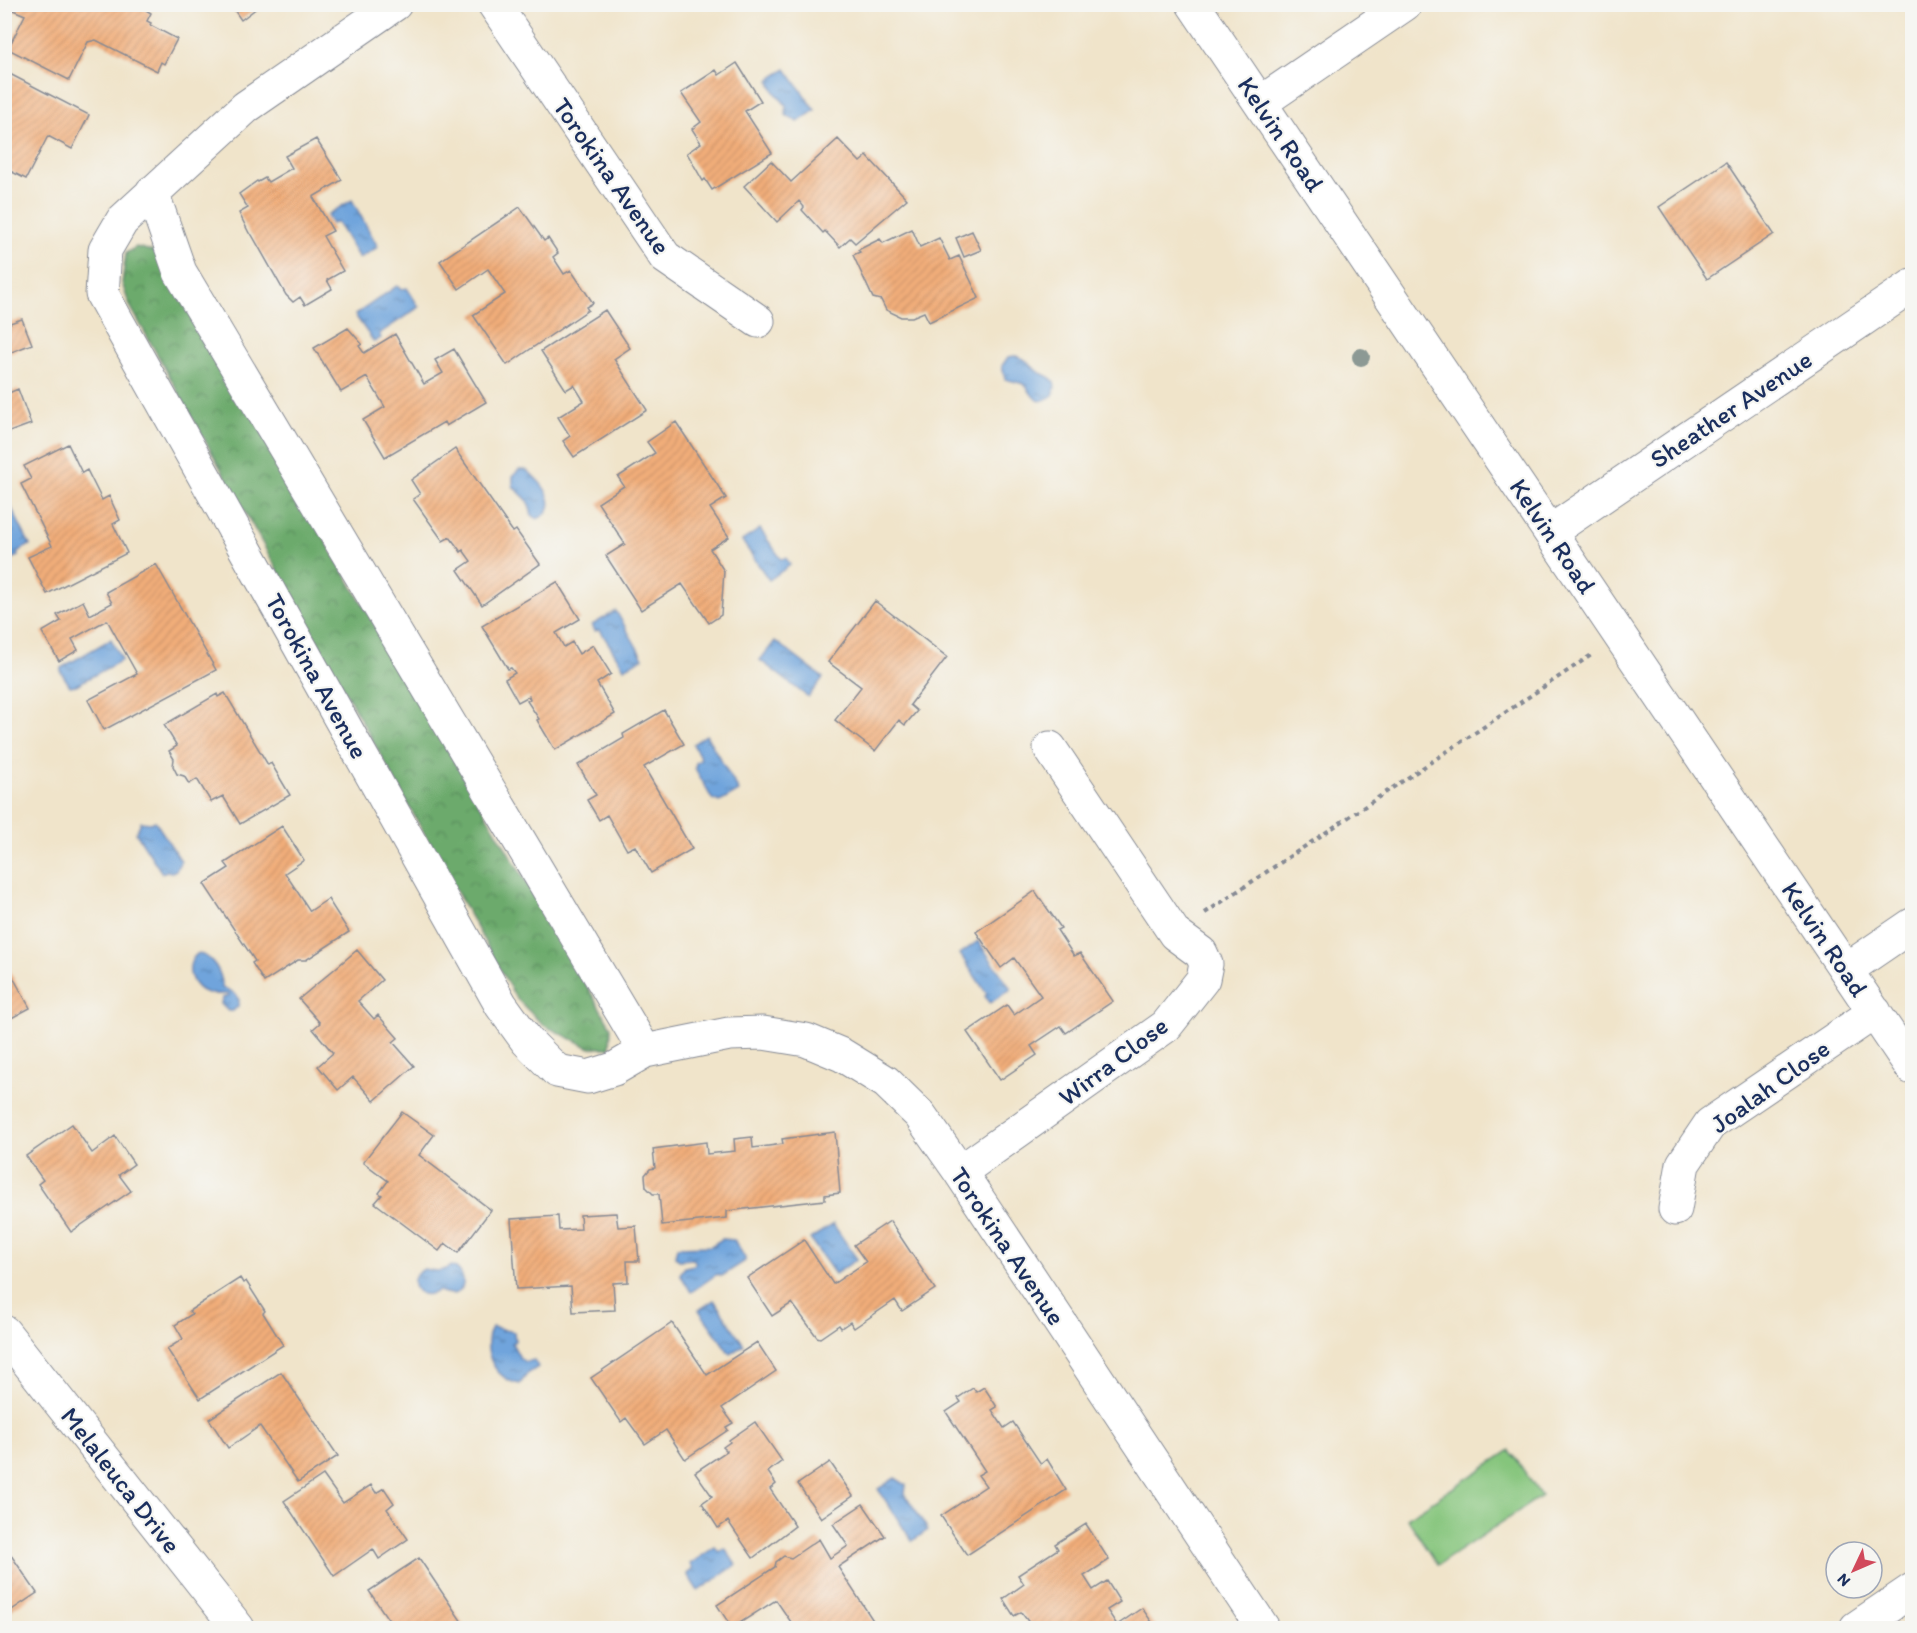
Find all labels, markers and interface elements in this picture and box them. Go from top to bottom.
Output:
street label: Kelvin Road [1231,70,1332,198]
street label: Torokina Avenue [546,91,678,261]
street label: Sheather Avenue [1644,343,1818,475]
street label: Kelvin Road [1503,472,1604,600]
street label: Torokina Avenue [258,588,376,764]
street label: Kelvin Road [1775,875,1876,1003]
street label: Wirra Close [1052,1009,1174,1113]
street label: Joalah Close [1704,1032,1836,1140]
street label: Torokina Avenue [943,1161,1073,1331]
street label: Melaleuca Drive [54,1401,188,1559]
north arrow [1824,1540,1884,1600]
text: N [1833,1570,1854,1591]

